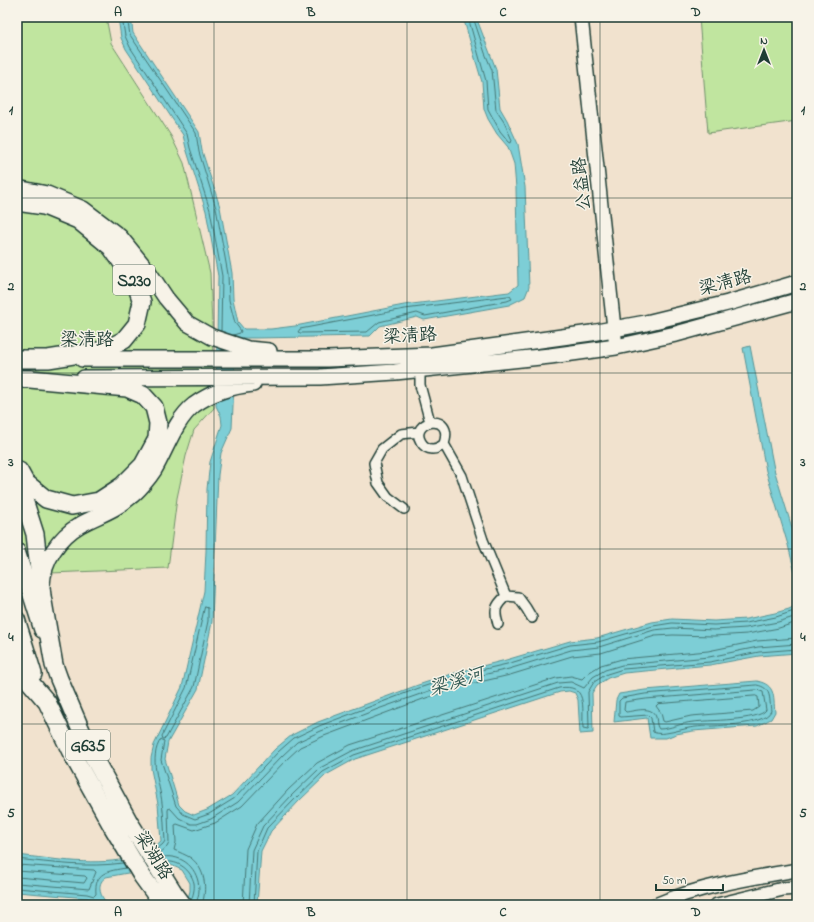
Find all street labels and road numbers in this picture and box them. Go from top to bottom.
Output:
street label: 公益路 [567,156,599,212]
street label: 梁清路 [696,264,755,303]
road number: S230 [113,265,155,295]
street label: 梁清路 [382,323,438,351]
street label: 梁清路 [60,328,114,354]
road number: G635 [66,730,110,760]
street label: 梁湖路 [127,826,178,886]

